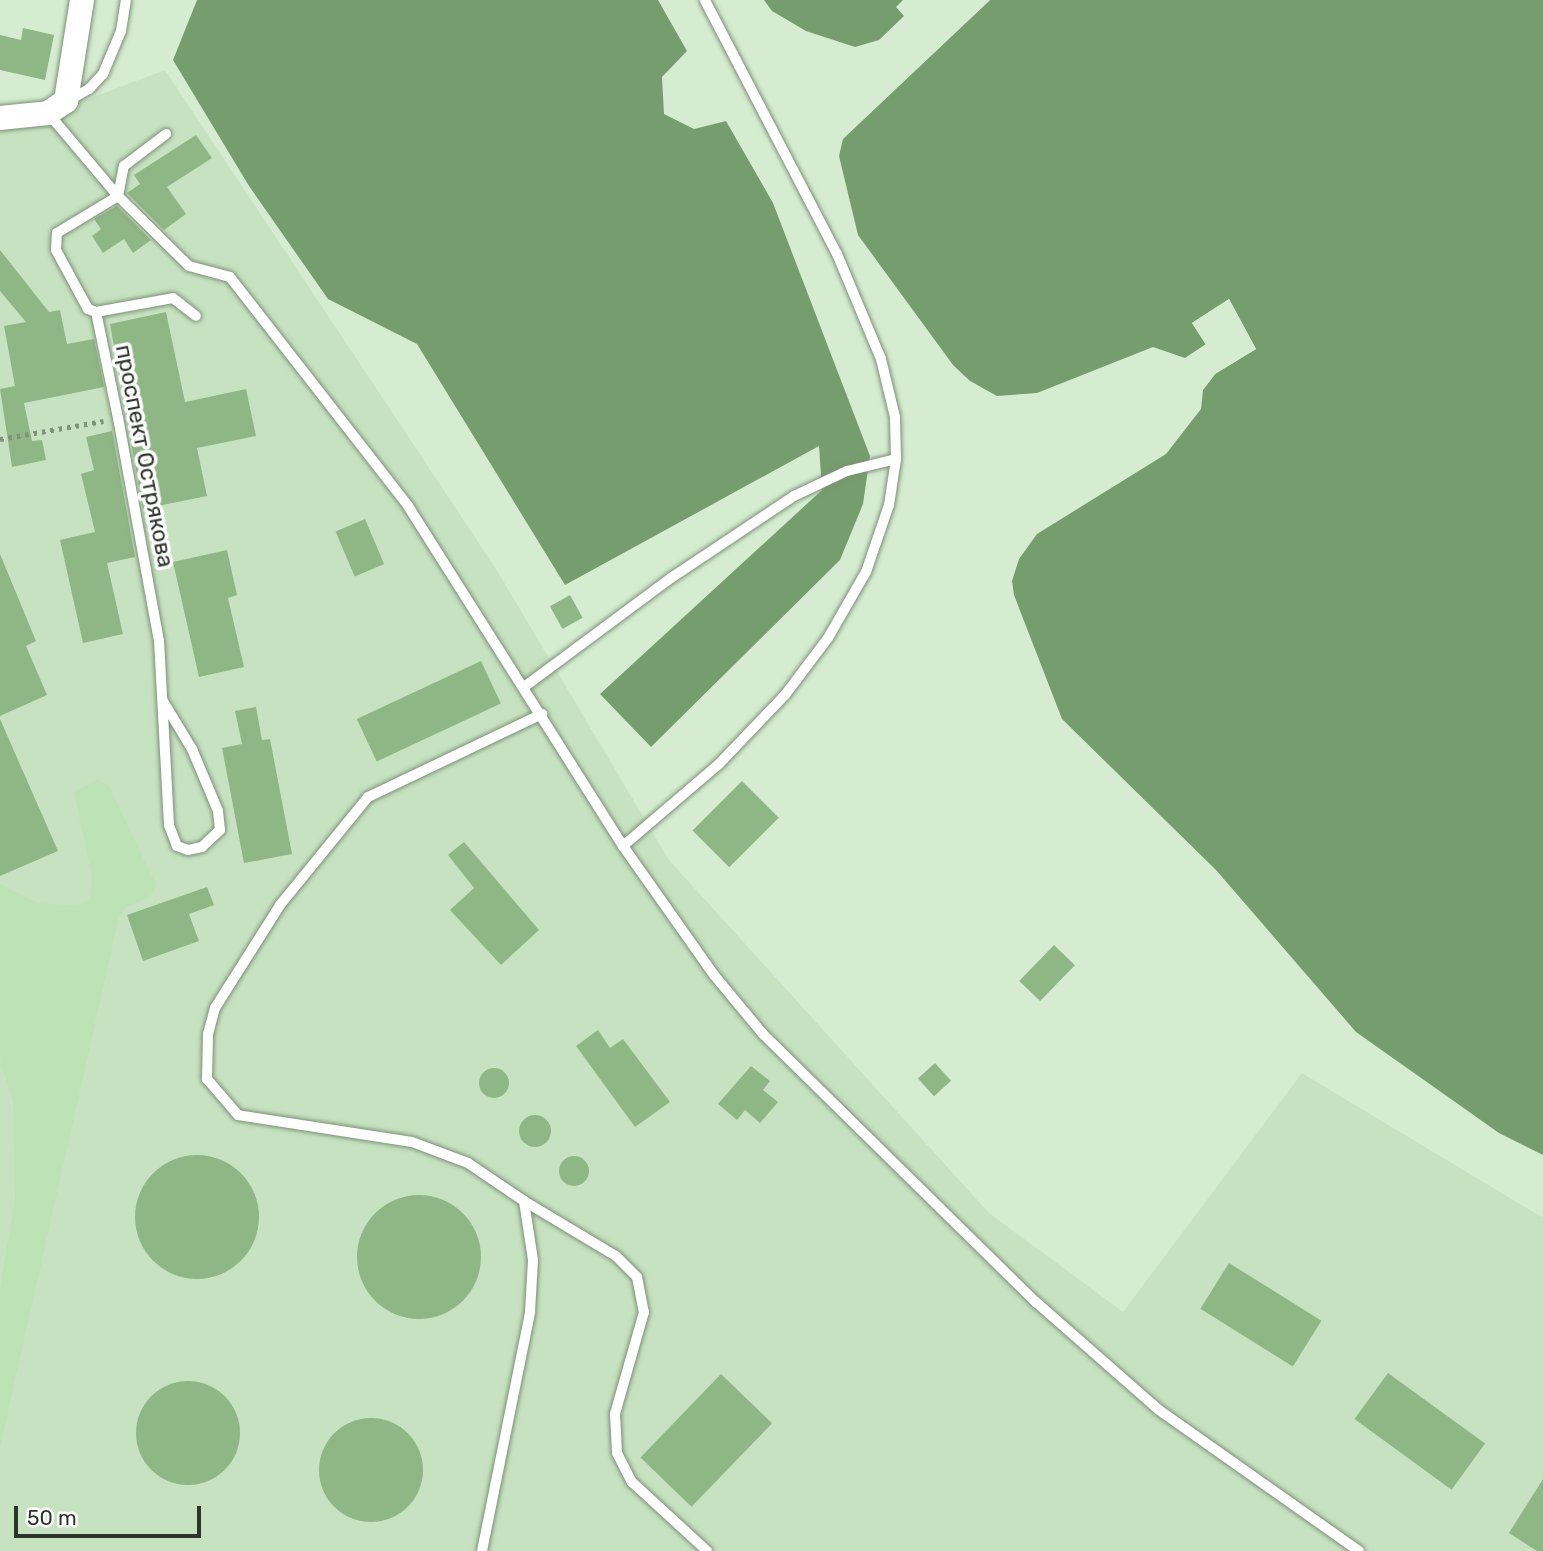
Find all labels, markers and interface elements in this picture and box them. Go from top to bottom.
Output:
street label: проспект Острякова [110,342,180,570]
scale bar [18,1492,205,1536]
text: 50 m [27,1505,77,1530]

